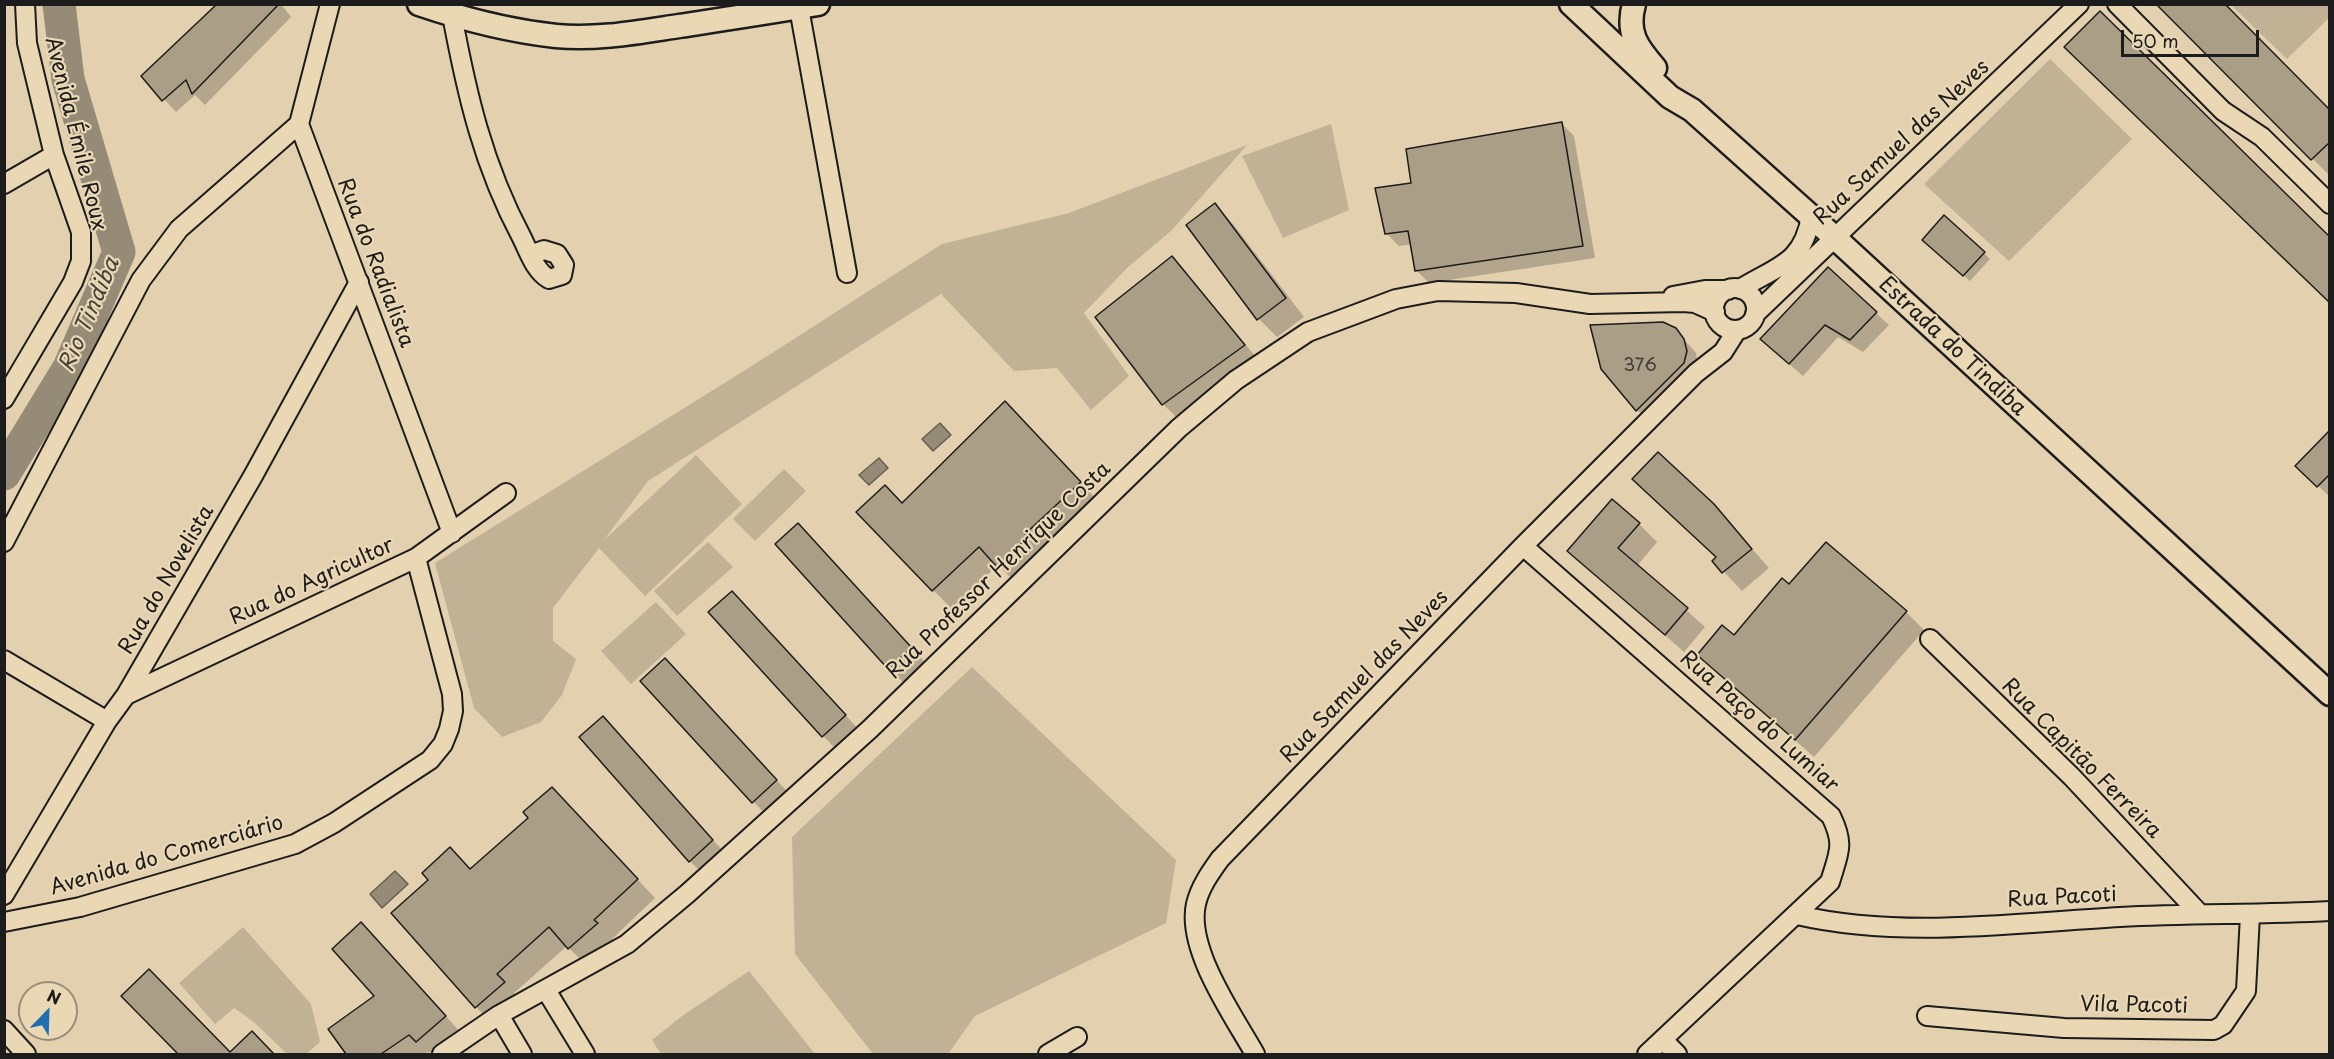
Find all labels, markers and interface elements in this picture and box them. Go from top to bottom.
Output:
scale bar [2124,18,2262,56]
text: 50 m [2132,27,2179,54]
street label: Avenida Émile Roux [39,35,111,233]
street label: Rua Samuel das Neves [1809,55,1995,231]
street label: Rua do Radialista [331,175,419,351]
water label: Rio Tindiba [54,254,126,376]
street label: Estrada do Tindiba [1873,272,2031,422]
house number: 376 [1623,355,1657,377]
street label: Rua Professor Henrique Costa [882,457,1116,685]
street label: Rua do Novelista [114,501,220,659]
street label: Rua do Agricultor [226,533,398,631]
street label: Rua Samuel das Neves [1276,585,1454,769]
street label: Rua Paço do Lumiar [1674,646,1844,798]
street label: Rua Capitão Ferreira [1996,674,2166,844]
street label: Avenida do Comerciário [48,811,286,901]
street label: Rua Pacoti [2007,883,2117,913]
north arrow [18,981,78,1041]
text: N [44,983,65,1010]
street label: Vila Pacoti [2080,992,2188,1020]

